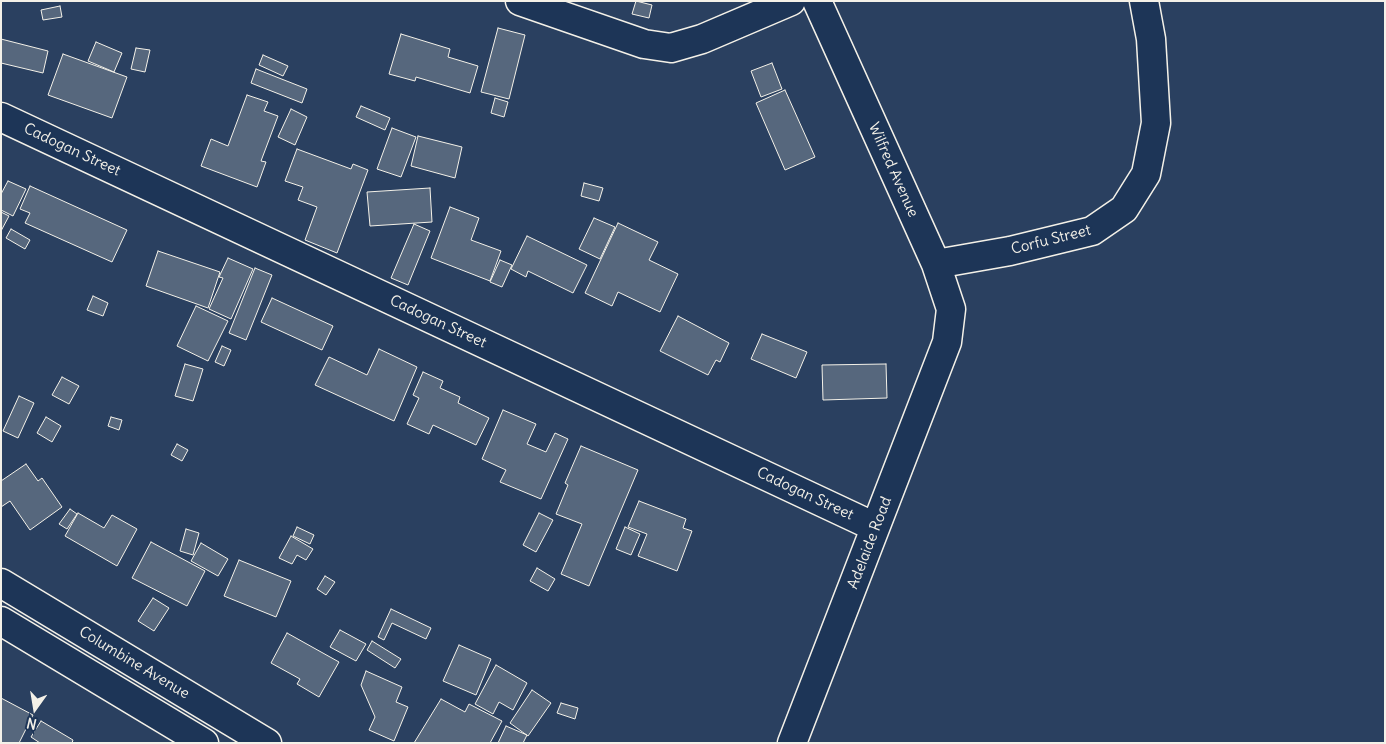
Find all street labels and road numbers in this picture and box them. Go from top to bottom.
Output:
street label: Cadogan Street [21,120,123,180]
street label: Wilfred Avenue [864,120,922,220]
street label: Corfu Street [1009,221,1093,259]
street label: Cadogan Street [387,292,489,352]
street label: Cadogan Street [754,464,856,524]
street label: Adelaide Road [844,494,896,592]
street label: Columbine Avenue [75,623,193,703]

